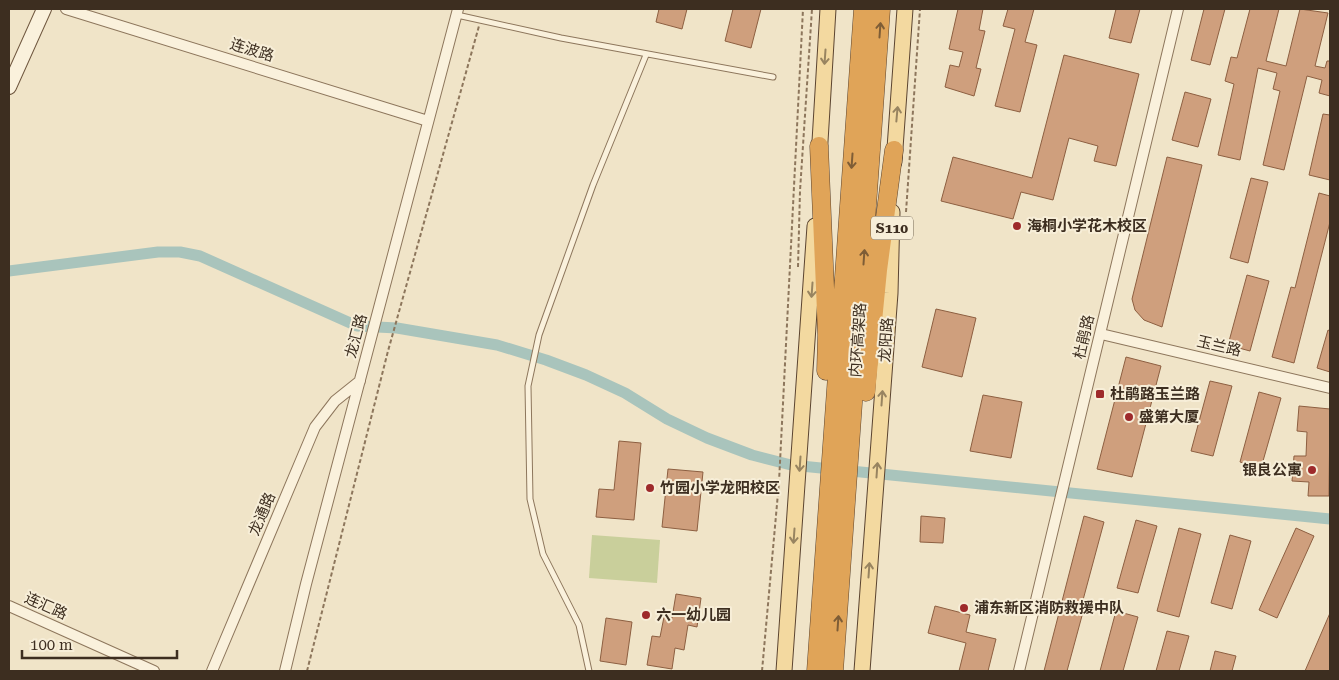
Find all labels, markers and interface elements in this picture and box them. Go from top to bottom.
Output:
one-way arrow [875,22,884,38]
street label: 连波路 [228,35,276,65]
one-way arrow [821,49,830,65]
one-way arrow [892,106,902,122]
one-way arrow [847,153,857,169]
road number: S110 [871,217,913,240]
place label: 海桐小学花木校区 [1027,217,1147,235]
marker: 海桐小学花木校区 [1011,220,1023,232]
one-way arrow [860,249,869,265]
one-way arrow [808,281,817,297]
street label: 内环高架路 [846,302,870,378]
street label: 龙汇路 [341,312,371,360]
street label: 杜鹃路 [1070,313,1098,361]
street label: 龙阳路 [875,317,897,363]
street label: 玉兰路 [1195,332,1243,360]
place label: 杜鹃路玉兰路 [1110,385,1200,403]
marker: 杜鹃路玉兰路 [1094,388,1106,400]
one-way arrow [877,391,887,407]
place label: 盛第大厦 [1139,408,1199,426]
marker: 盛第大厦 [1123,411,1135,423]
one-way arrow [795,456,804,472]
place label: 银良公寓 [1242,461,1302,479]
one-way arrow [872,462,881,478]
marker: 银良公寓 [1306,464,1318,476]
place label: 竹园小学龙阳校区 [660,479,780,497]
marker: 竹园小学龙阳校区 [644,482,656,494]
street label: 龙通路 [245,490,279,538]
one-way arrow [790,528,799,544]
one-way arrow [865,563,874,579]
street label: 连汇路 [22,589,70,623]
place label: 浦东新区消防救援中队 [974,599,1124,617]
marker: 浦东新区消防救援中队 [958,602,970,614]
place label: 六一幼儿园 [656,606,731,624]
marker: 六一幼儿园 [640,609,652,621]
one-way arrow [833,615,843,631]
scale bar [22,628,178,660]
text: 100 m [30,636,73,654]

